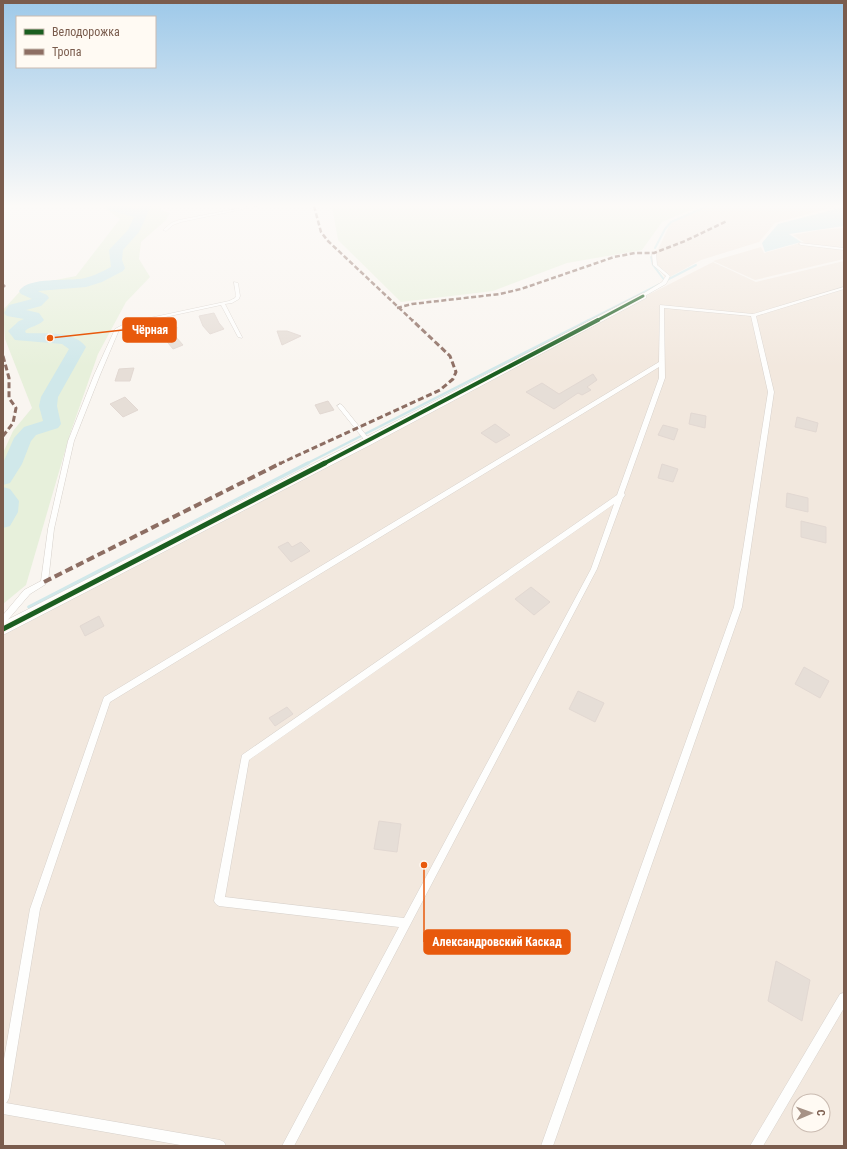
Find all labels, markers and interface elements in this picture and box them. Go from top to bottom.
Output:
legend [16,16,156,68]
text: Велодорожка [52,25,120,39]
text: Тропа [52,45,82,59]
callout: Чёрная [123,318,176,342]
text: Чёрная [132,323,168,337]
callout: Александровский Каскад [424,930,570,954]
text: Александровский Каскад [432,935,562,949]
north arrow [791,1093,831,1133]
text: С [814,1109,827,1116]

